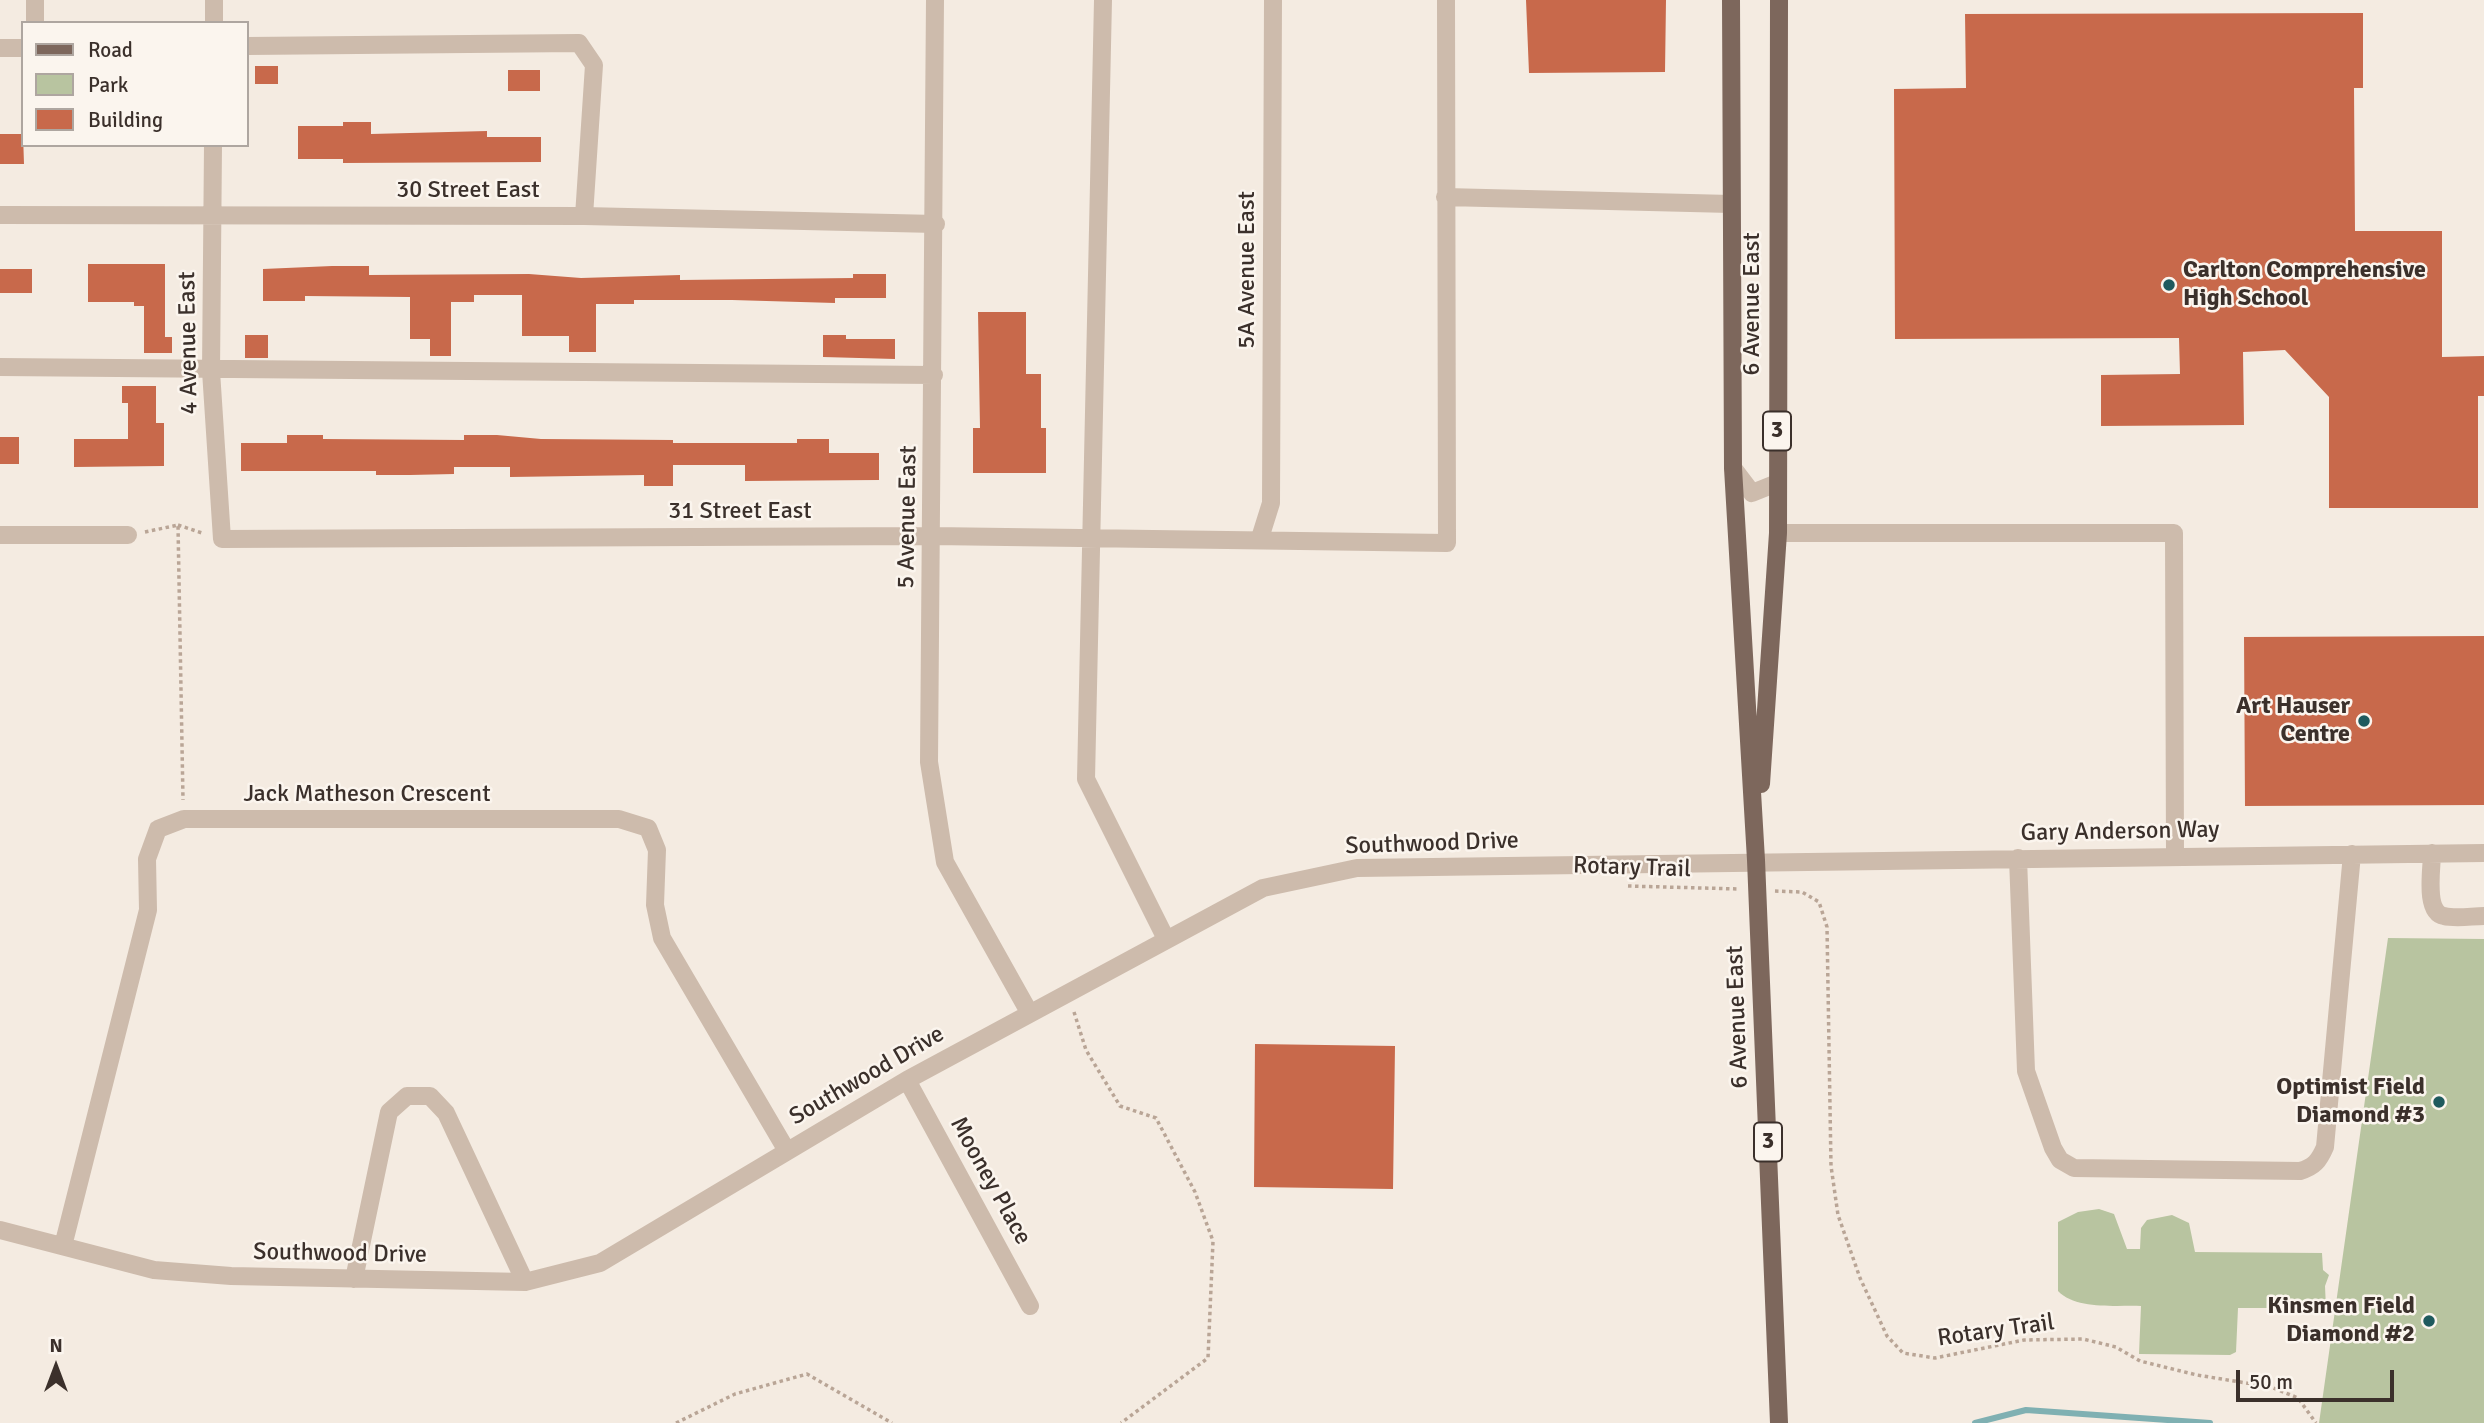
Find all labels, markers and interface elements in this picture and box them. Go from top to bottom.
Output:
legend [21,21,248,147]
text: Road [88,37,133,63]
text: Park [88,72,128,98]
text: Building [88,107,163,133]
street label: 30 Street East [396,177,540,205]
street label: 5A Avenue East [1234,191,1262,349]
street label: 6 Avenue East [1739,232,1767,376]
place label: Carlton Comprehensive High School [2183,257,2426,313]
street label: 4 Avenue East [173,271,205,415]
marker: Carlton Comprehensive High School [2161,277,2177,293]
road number: 3 [1763,412,1791,450]
street label: 5 Avenue East [892,445,924,589]
street label: 31 Street East [668,498,812,526]
place label: Art Hauser Centre [2236,693,2350,749]
marker: Art Hauser Centre [2356,713,2372,729]
street label: Jack Matheson Crescent [243,781,491,809]
street label: Gary Anderson Way [2020,816,2220,848]
street label: Southwood Drive [1345,827,1519,861]
street label: Rotary Trail [1573,852,1691,884]
street label: 6 Avenue East [1721,945,1755,1089]
street label: Southwood Drive [785,1020,949,1132]
place label: Optimist Field Diamond #3 [2276,1074,2425,1130]
marker: Optimist Field Diamond #3 [2431,1094,2447,1110]
street label: Mooney Place [943,1112,1037,1250]
road number: 3 [1754,1122,1782,1162]
street label: Southwood Drive [253,1238,427,1270]
place label: Kinsmen Field Diamond #2 [2267,1293,2415,1349]
street label: Rotary Trail [1936,1309,2056,1353]
marker: Kinsmen Field Diamond #2 [2421,1313,2437,1329]
north arrow [21,1332,91,1402]
text: N [49,1334,63,1358]
scale bar [2239,1356,2396,1400]
text: 50 m [2249,1369,2293,1395]

